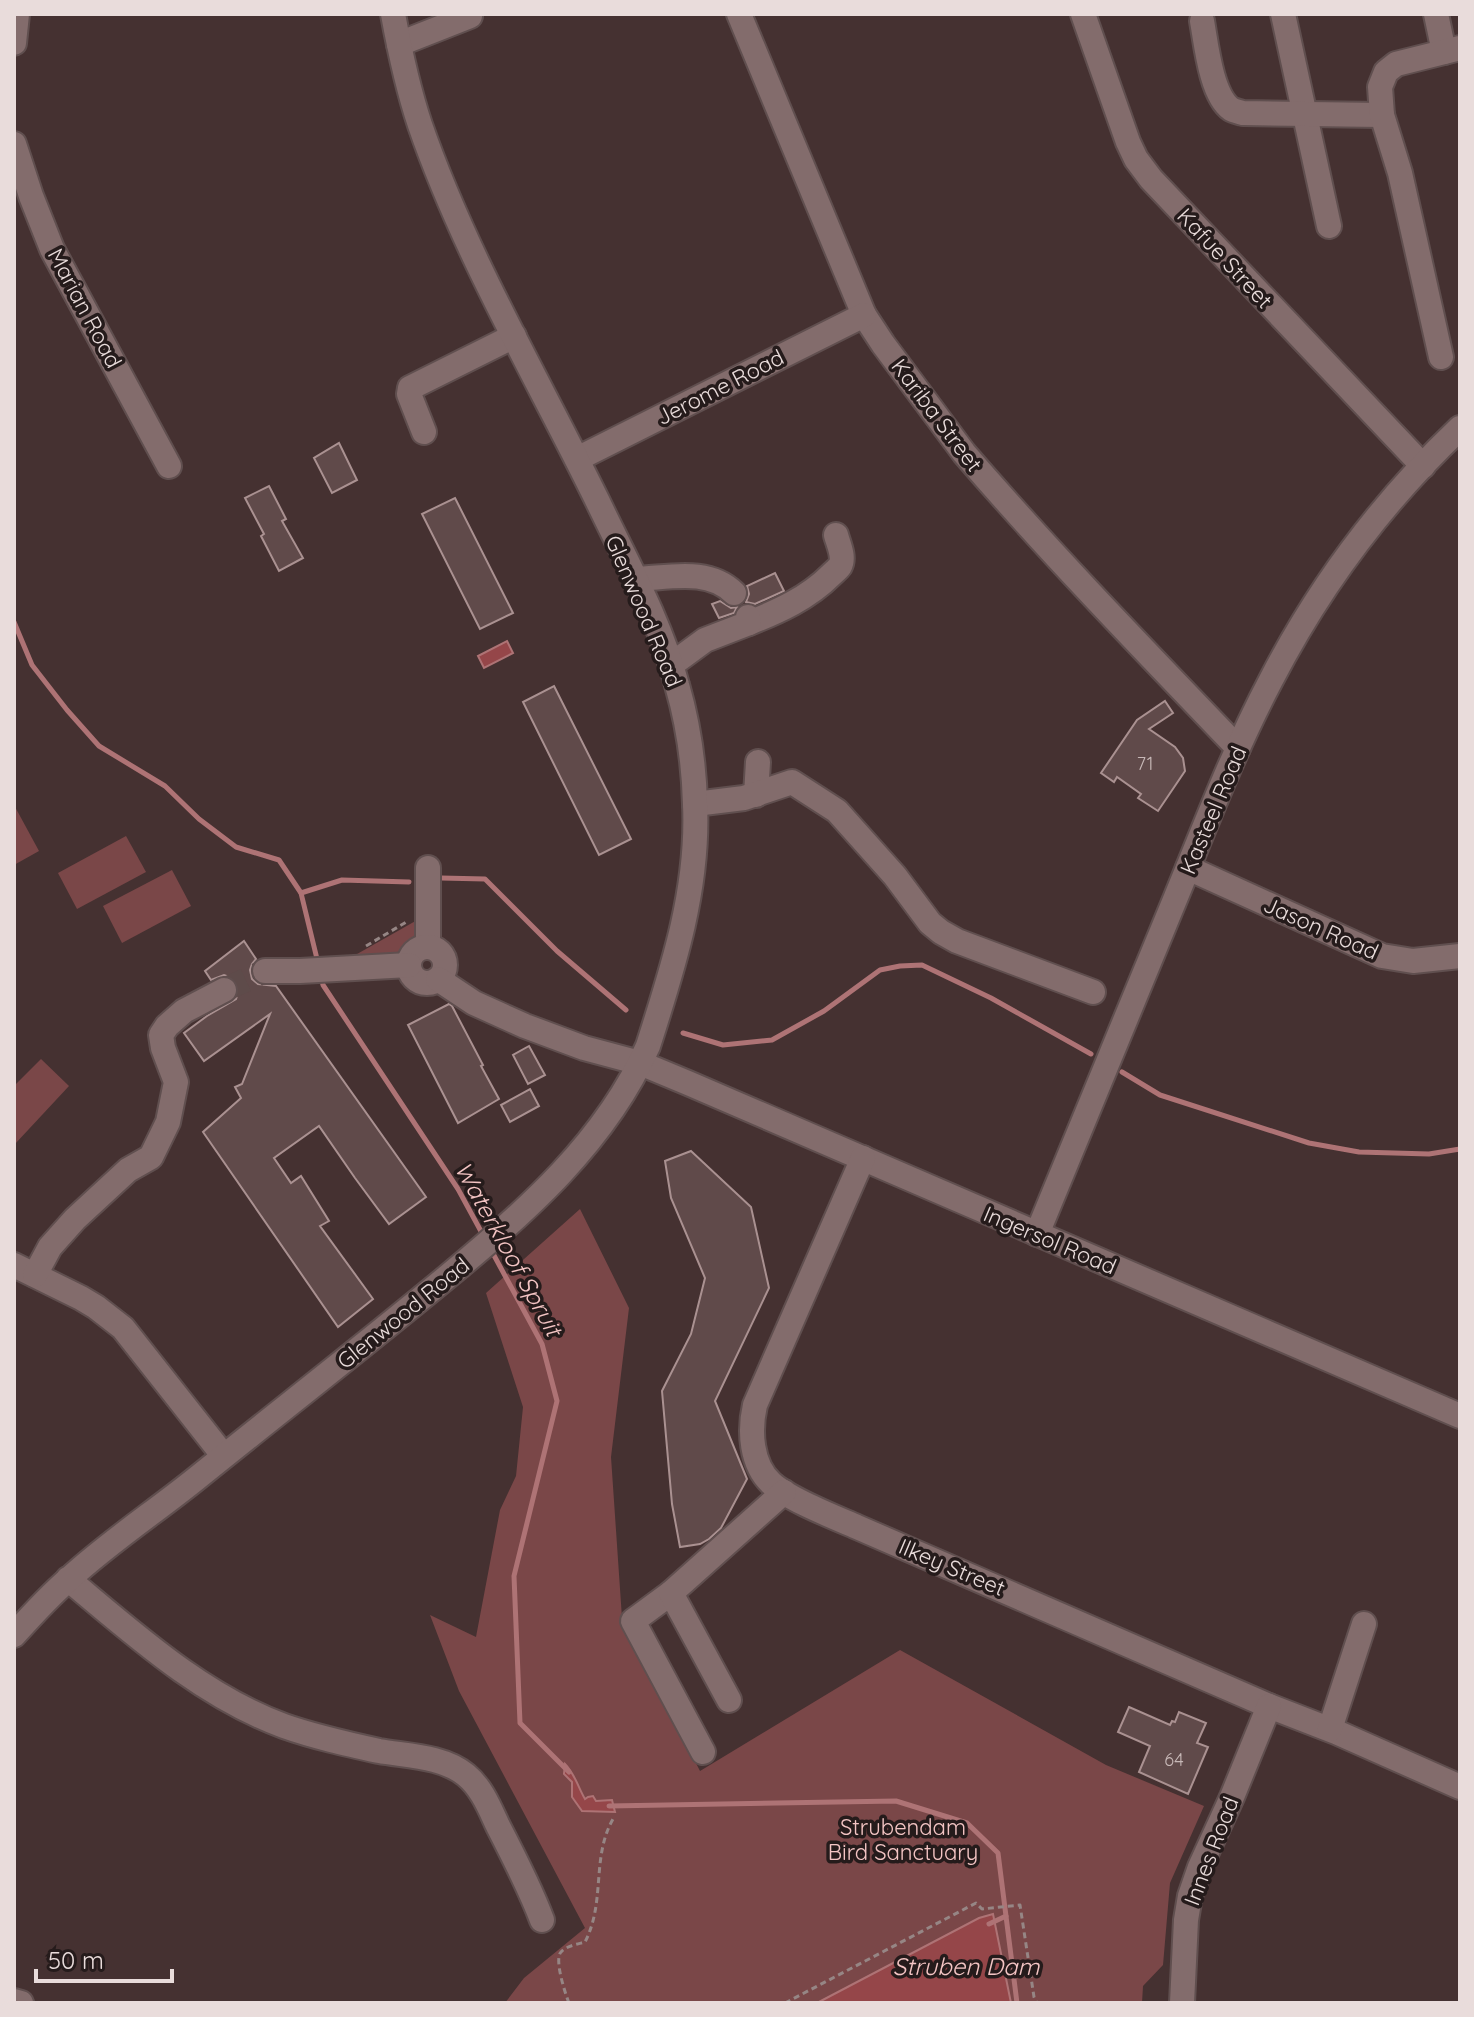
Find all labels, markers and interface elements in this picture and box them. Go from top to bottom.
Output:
street label: Kafue Street [1171,202,1279,314]
street label: Marian Road [42,243,128,373]
street label: Jerome Road [652,343,788,431]
street label: Kariba Street [885,353,989,477]
street label: Glenwood Road [599,531,689,691]
street label: Kasteel Road [1173,742,1253,878]
house number: 71 [1137,752,1153,775]
street label: Jason Road [1259,890,1383,966]
water label: Waterkloof Spruit [449,1156,571,1343]
street label: Ingersol Road [979,1199,1121,1281]
street label: Glenwood Road [331,1251,475,1375]
street label: Ilkey Street [895,1532,1009,1602]
house number: 64 [1164,1748,1184,1771]
street label: Innes Road [1177,1793,1245,1909]
park label: Strubendam Bird Sanctuary [828,1813,978,1866]
scale bar [36,1933,172,1983]
text: 50 m [48,1945,104,1975]
water label: Struben Dam [893,1951,1040,1981]

